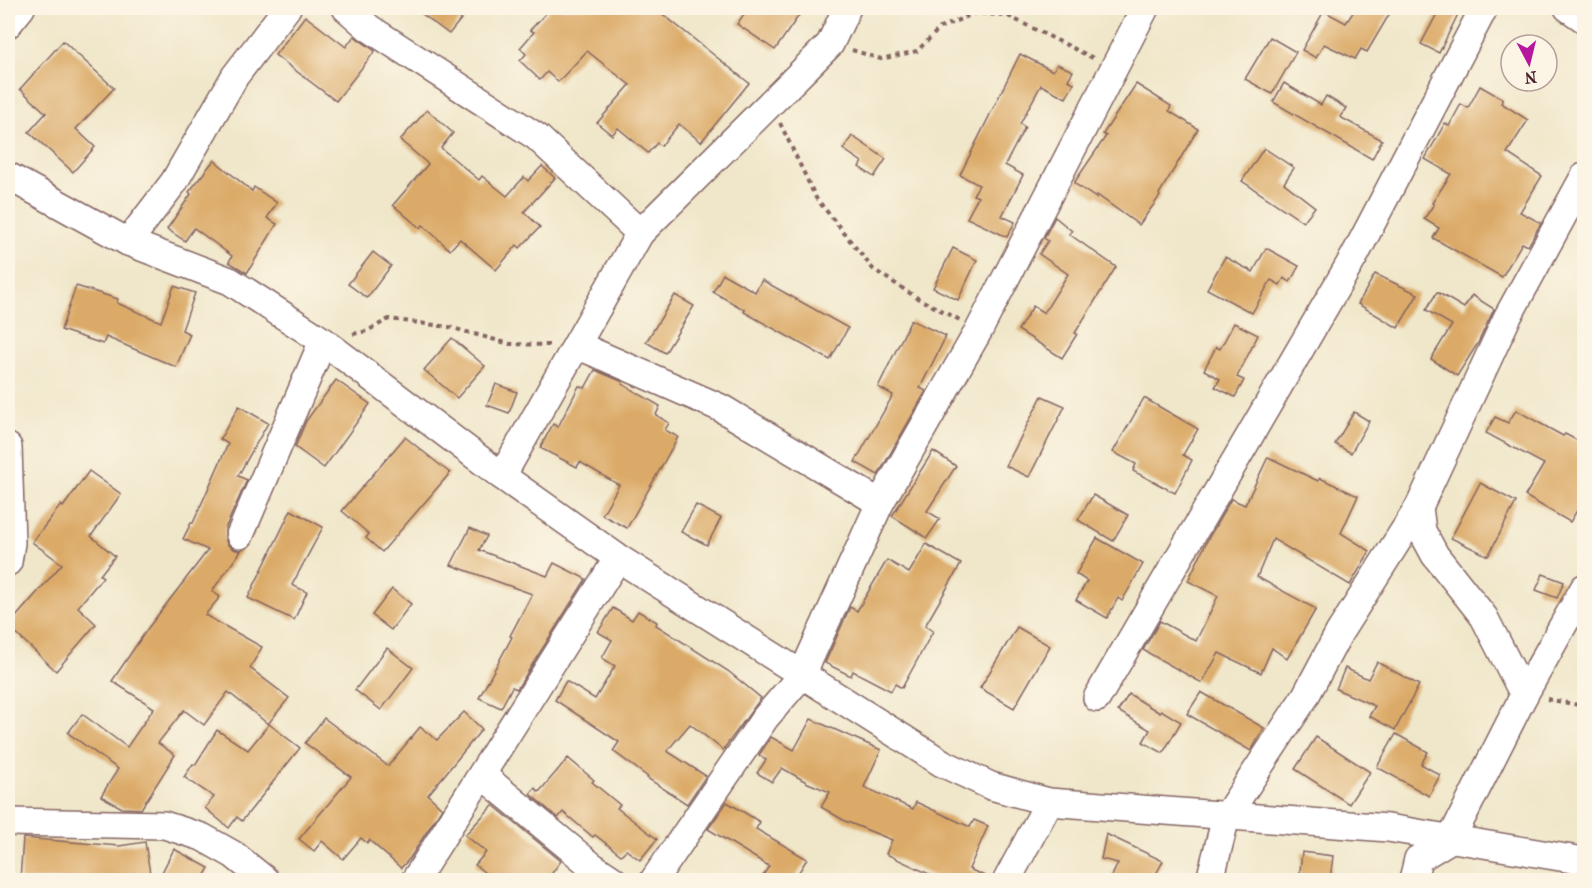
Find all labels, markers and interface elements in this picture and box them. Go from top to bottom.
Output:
north arrow [1499,33,1559,93]
text: N [1523,67,1538,88]

